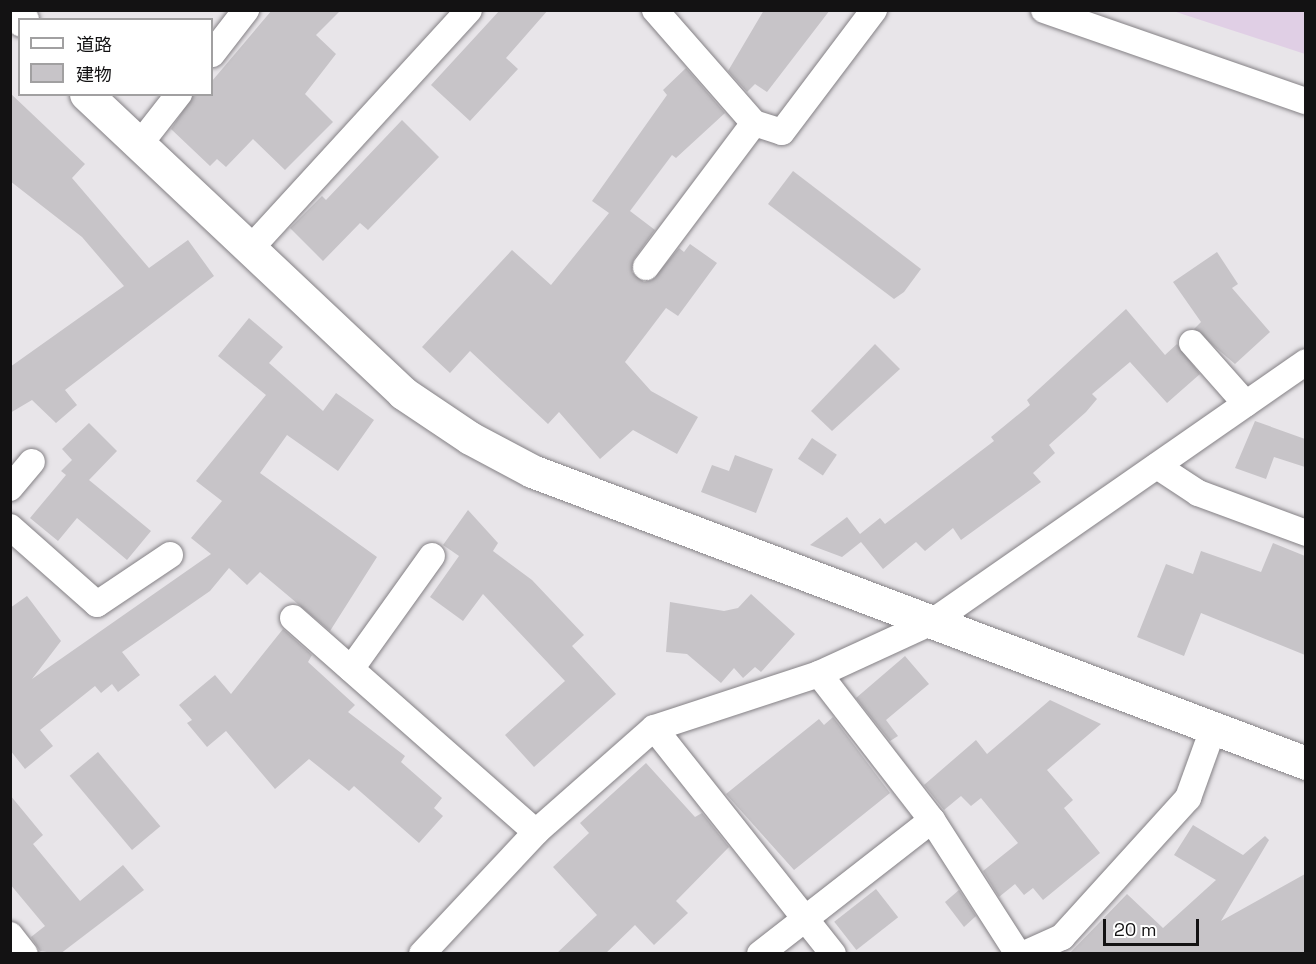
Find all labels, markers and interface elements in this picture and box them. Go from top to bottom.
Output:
legend [18,18,213,96]
text: 道路 [76,33,112,56]
text: 建物 [76,63,112,86]
scale bar [1106,907,1202,945]
text: 20 m [1114,918,1157,941]

